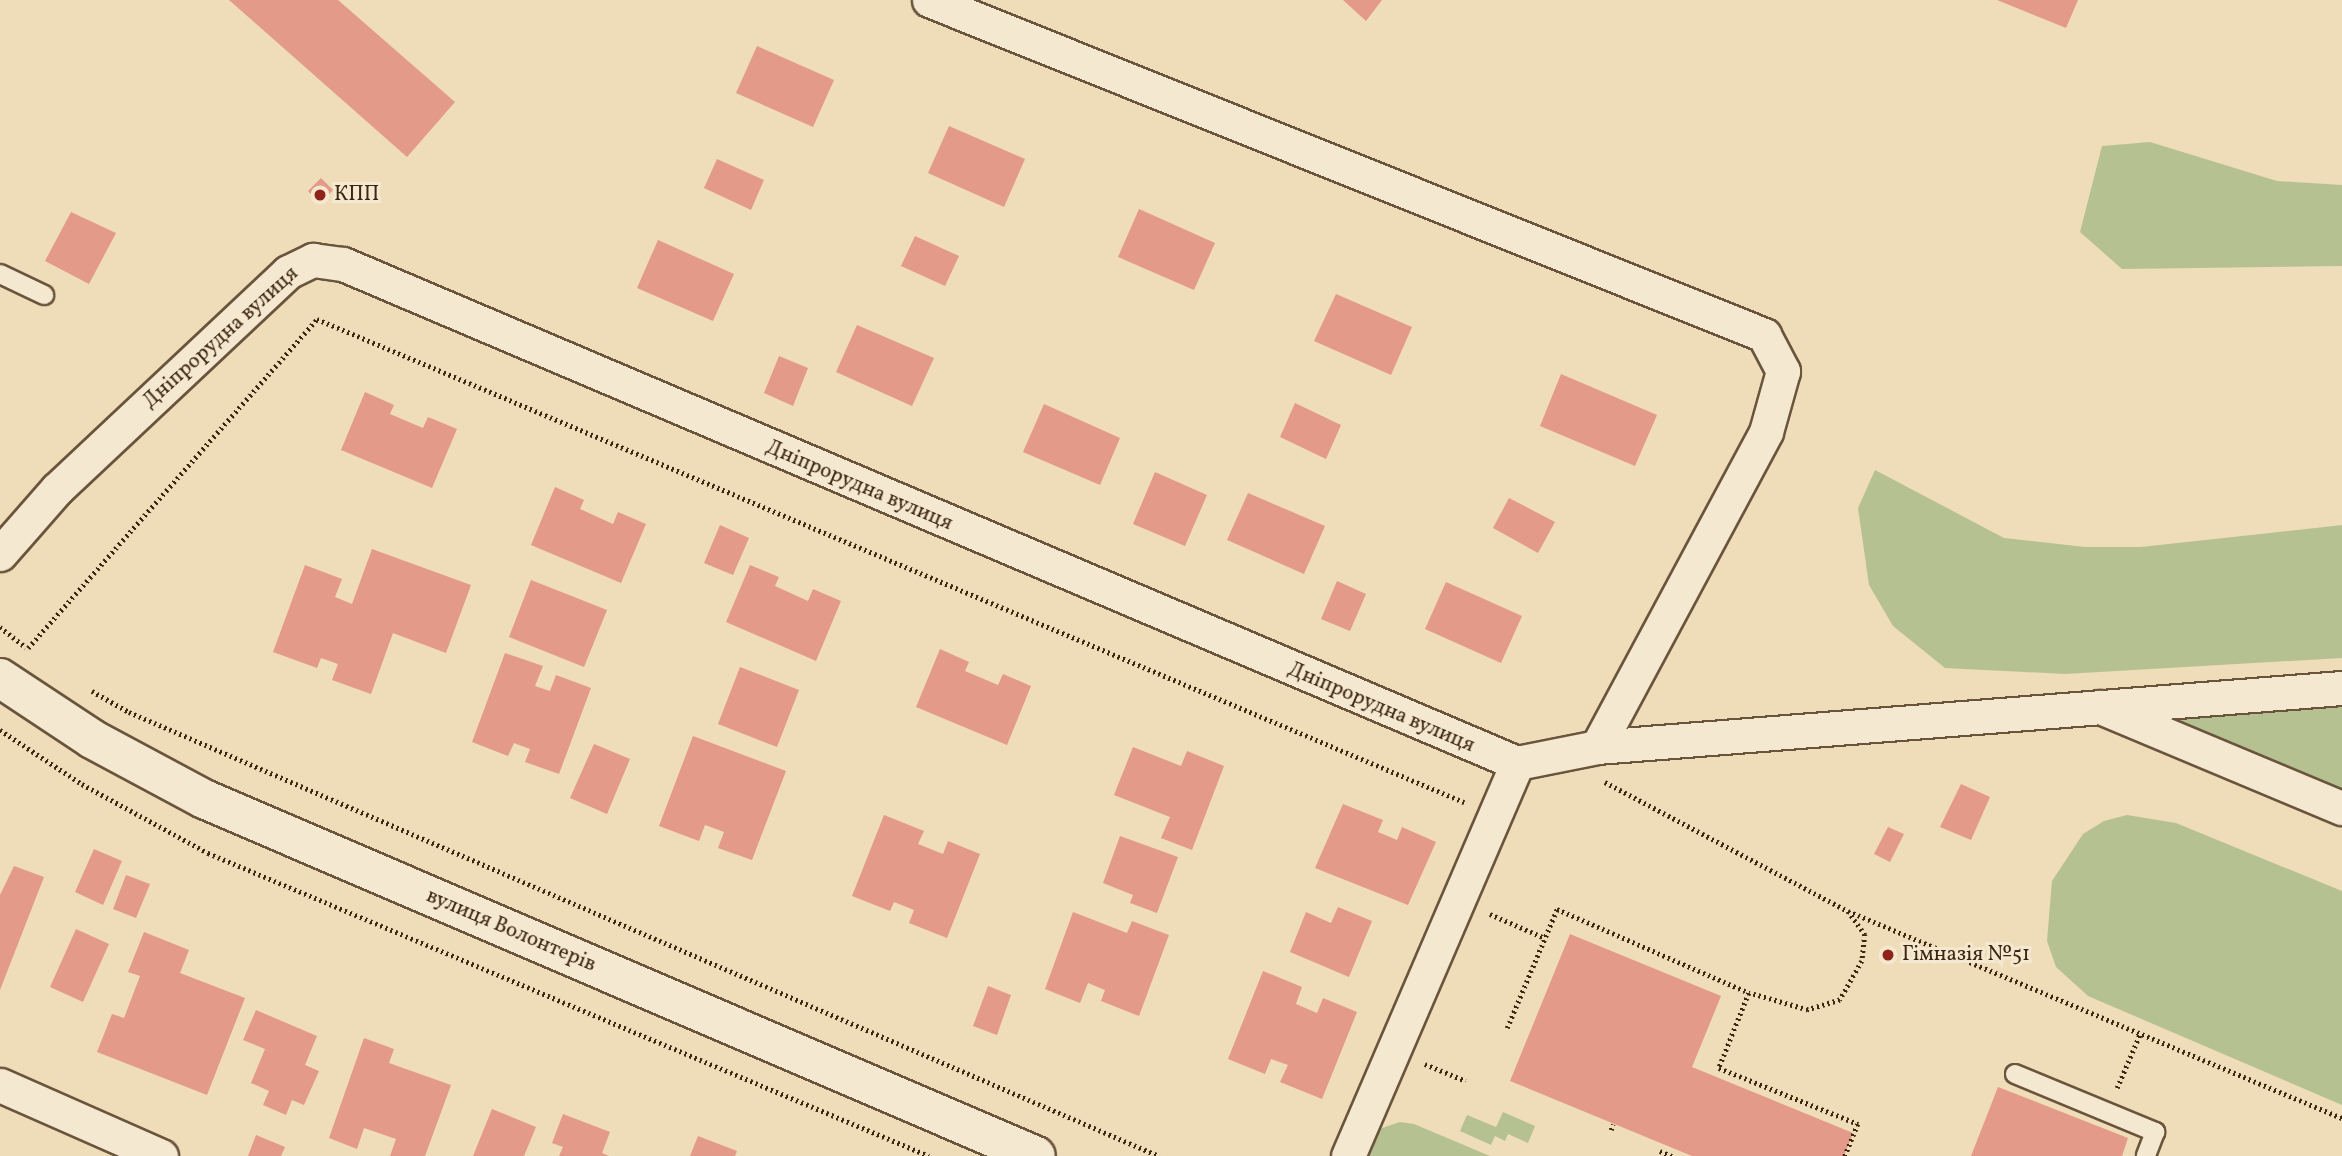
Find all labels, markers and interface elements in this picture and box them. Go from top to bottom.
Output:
place label: КПП [334,182,379,208]
marker: КПП [312,187,328,203]
street label: Дніпрорудна вулиця [138,262,304,414]
street label: Дніпрорудна вулиця [762,435,956,537]
street label: Дніпрорудна вулиця [1284,657,1478,759]
street label: вулиця Волонтерів [422,884,600,978]
place label: Гімназія №51 [1902,942,2030,968]
marker: Гімназія №51 [1880,947,1896,963]

